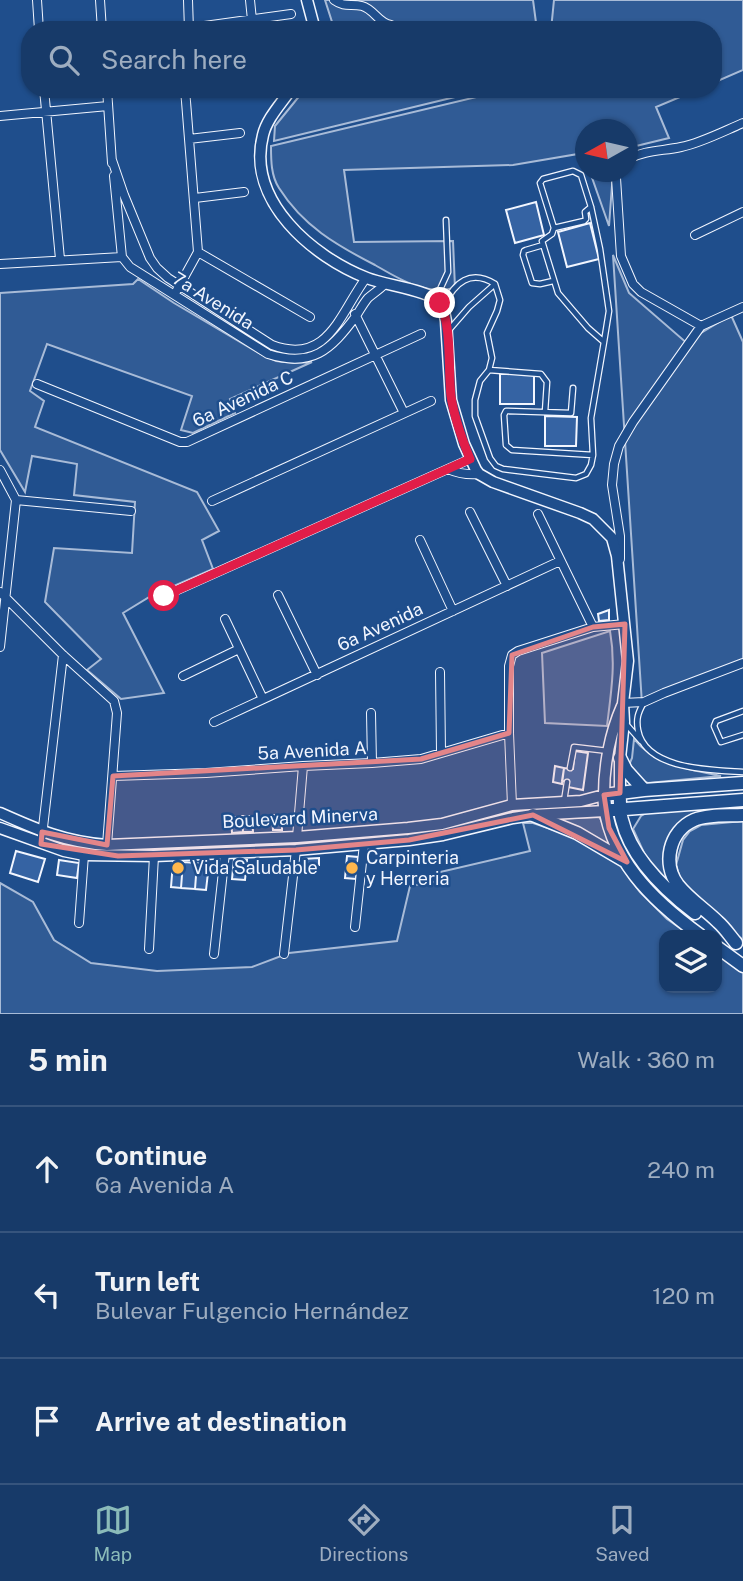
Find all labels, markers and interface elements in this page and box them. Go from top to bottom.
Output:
search box [21,21,722,98]
icon: search [45,41,83,79]
text: Search here [101,44,247,75]
north arrow [575,119,638,182]
street label: 7a Avenida [169,267,258,334]
route end [424,287,455,318]
street label: 6a Avenida C [189,366,296,431]
route start [148,580,179,611]
street label: 6a Avenida [334,598,426,655]
street label: 5a Avenida A [257,737,367,764]
street label: Boulevard Minerva [222,803,378,832]
place label: Carpinteria y Herreria [366,847,459,889]
place label: Vida Saludable [192,857,318,878]
marker: Vida Saludable [170,860,186,876]
marker: Carpinteria y Herreria [344,860,360,876]
map controls [659,930,722,993]
button: layers [659,930,722,993]
text: 5 min [28,1042,108,1078]
text: Walk · 360 m [577,1046,715,1073]
text: Continue [95,1140,207,1171]
icon: ahead [28,1150,66,1188]
text: 240 m [647,1156,715,1183]
text: 6a Avenida A [95,1171,234,1198]
text: Turn left [95,1266,200,1297]
icon: left [28,1276,66,1314]
text: 120 m [652,1282,715,1309]
text: Bulevar Fulgencio Hernández [95,1297,409,1324]
icon: arrive [28,1402,66,1440]
text: Arrive at destination [95,1406,347,1437]
tab: Map [93,1501,132,1565]
tab: Directions [319,1501,408,1565]
tab: Saved [595,1501,650,1565]

